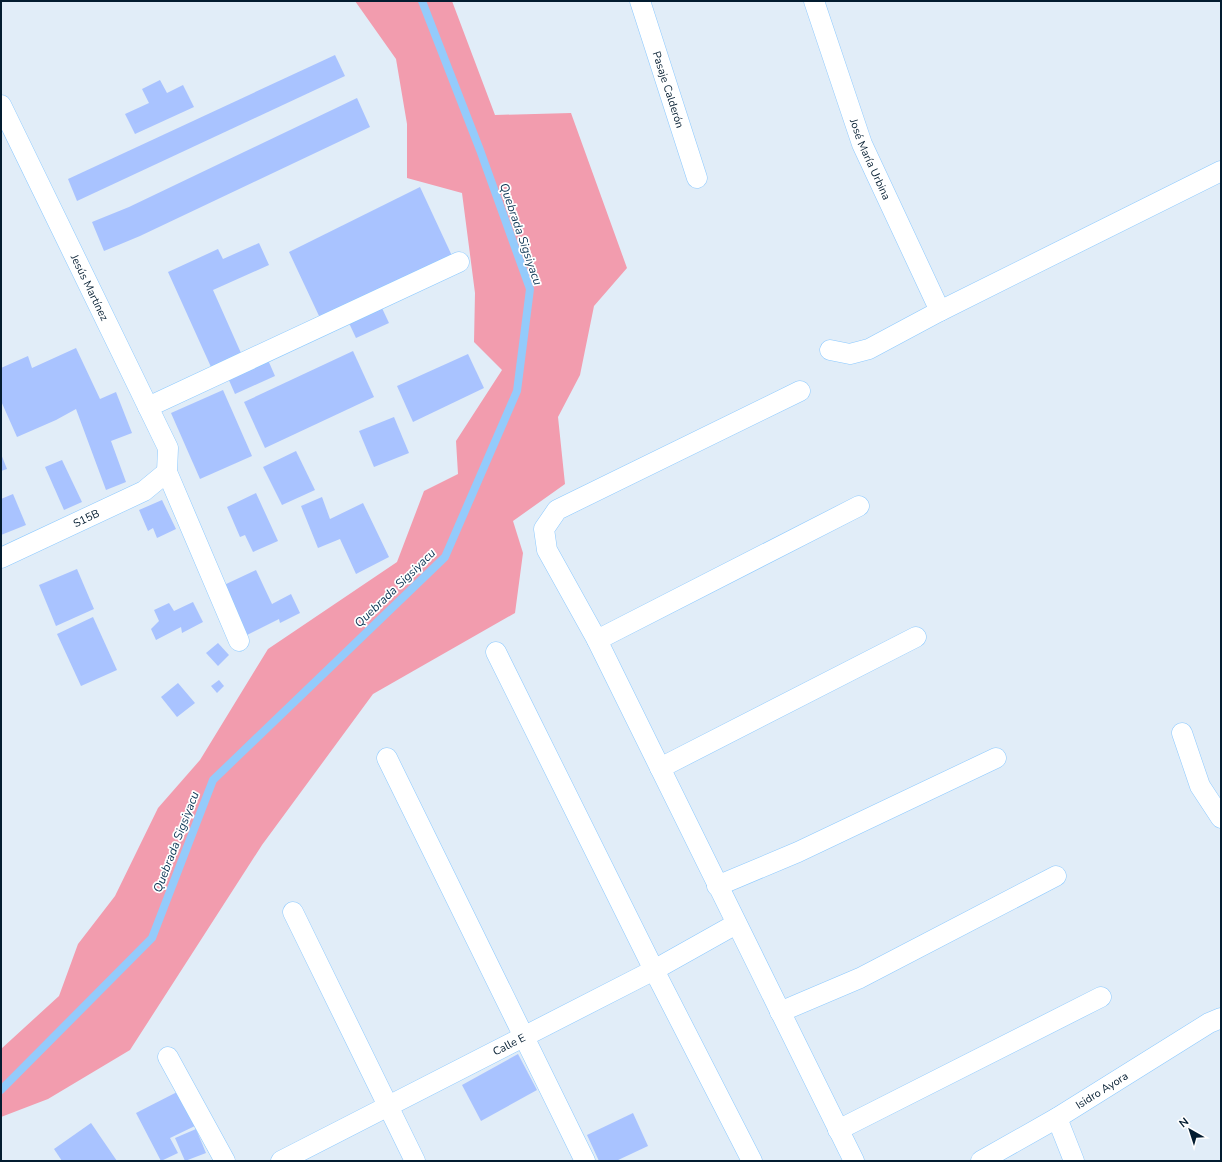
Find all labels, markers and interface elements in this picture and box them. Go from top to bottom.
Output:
street label: Pasaje Calderón [649,49,687,130]
street label: José María Urbina [846,116,894,203]
water label: Quebrada Sigsiyacu [496,181,546,287]
street label: Jesús Martínez [66,251,112,323]
street label: S15B [71,506,102,531]
water label: Quebrada Sigsiyacu [351,545,439,631]
water label: Quebrada Sigsiyacu [149,789,203,895]
street label: Calle E [490,1030,528,1059]
street label: Isidro Ayora [1073,1068,1131,1113]
north arrow [1170,1110,1210,1150]
text: N [1176,1114,1192,1131]

